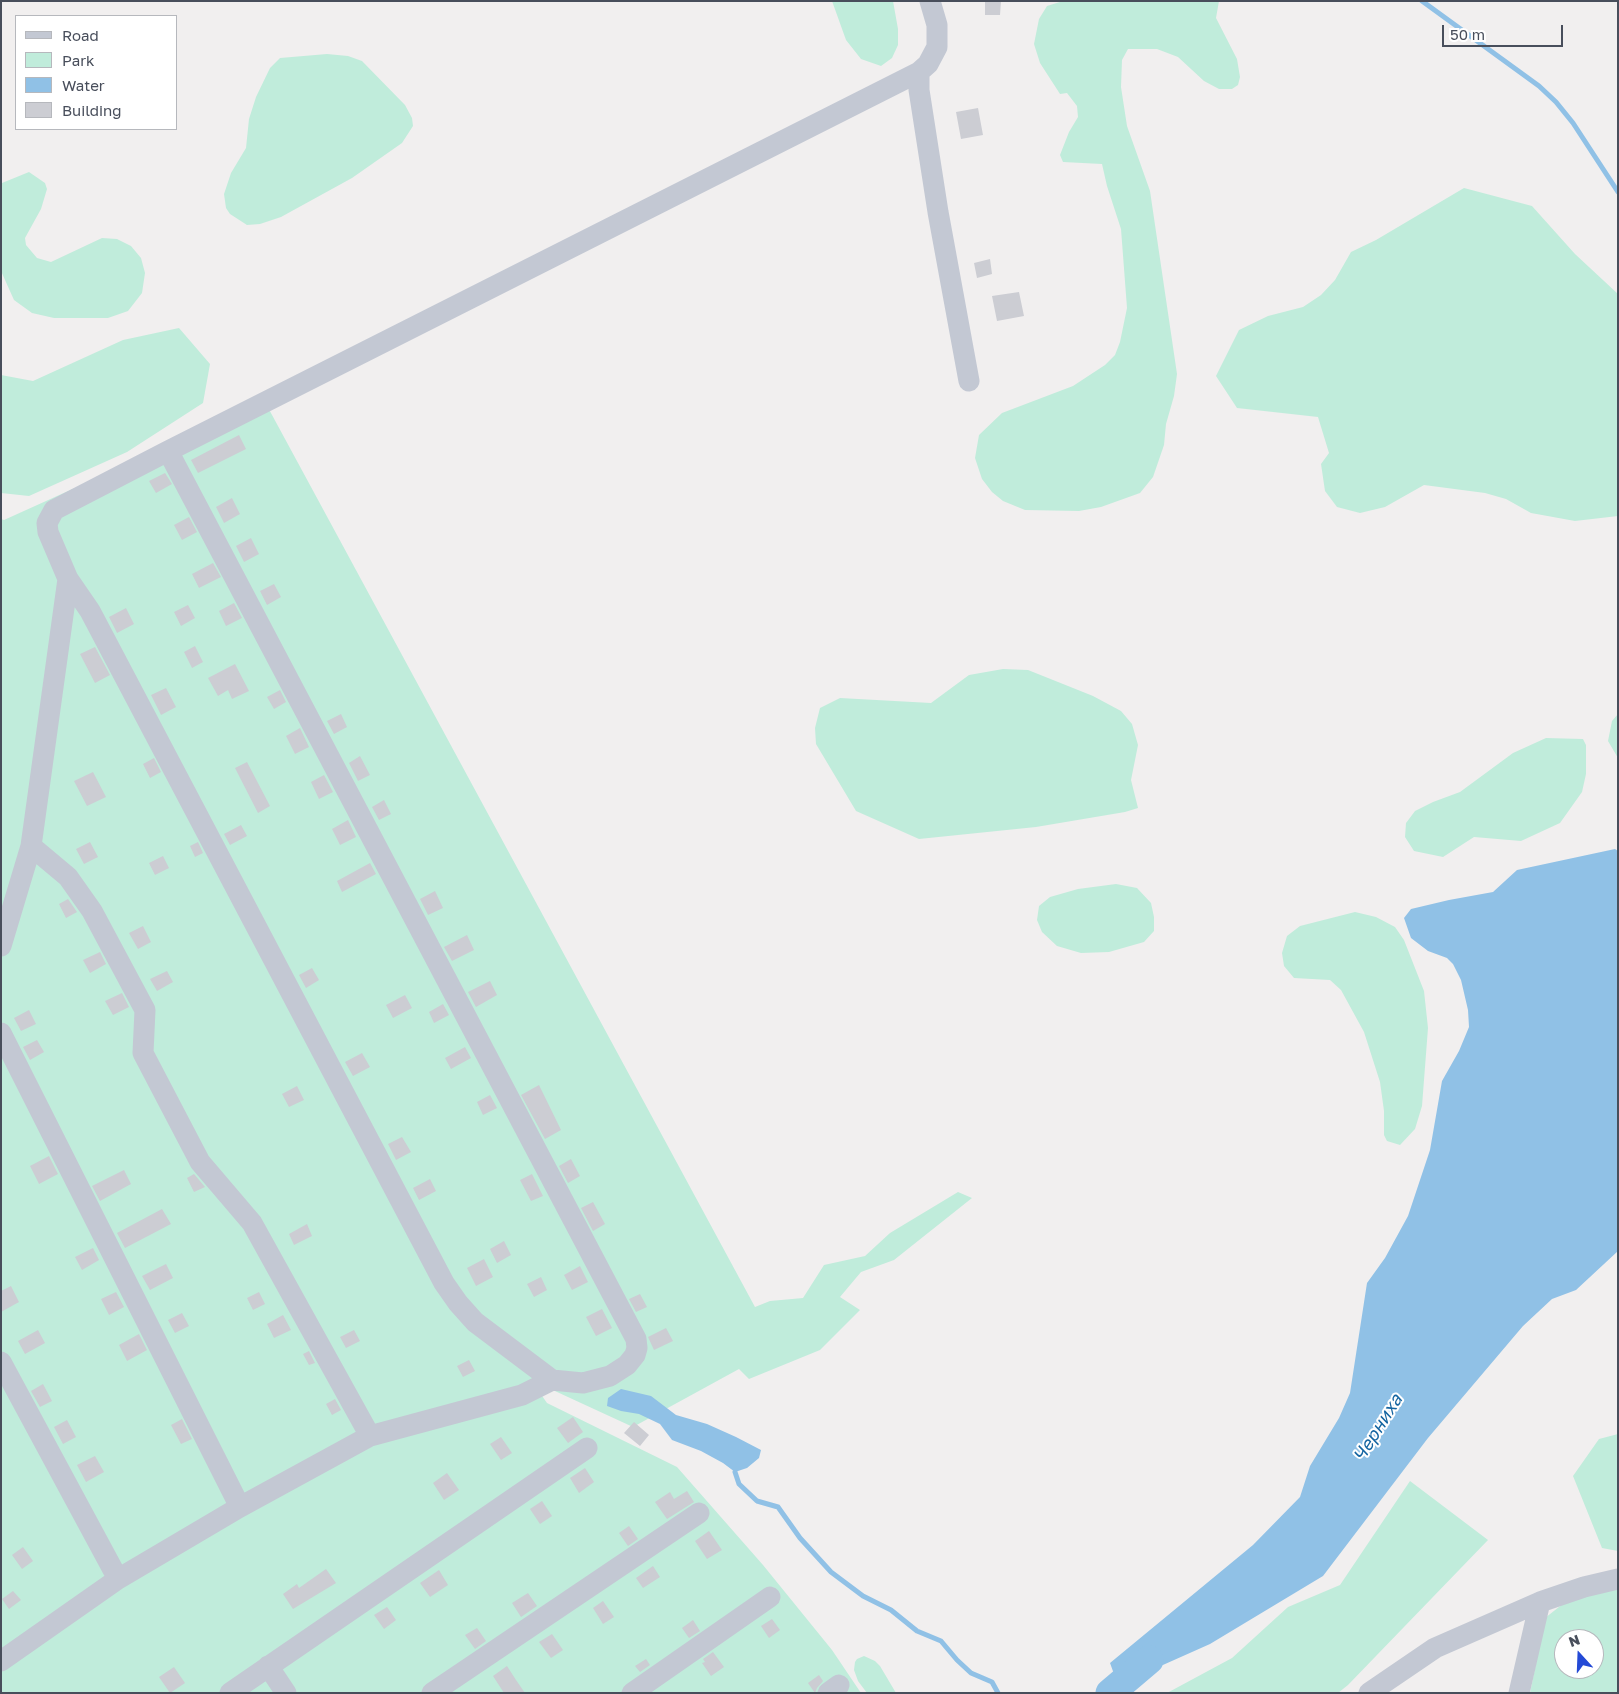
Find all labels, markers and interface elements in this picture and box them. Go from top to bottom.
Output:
legend [15,15,178,130]
scale bar [1444,15,1565,47]
text: 50 m [1450,25,1485,43]
text: Road [62,26,99,44]
text: Park [62,51,94,69]
text: Water [62,76,105,94]
text: Building [62,101,122,119]
water label: Черниха [1349,1390,1407,1466]
north arrow [1554,1629,1604,1679]
text: N [1566,1631,1582,1650]

